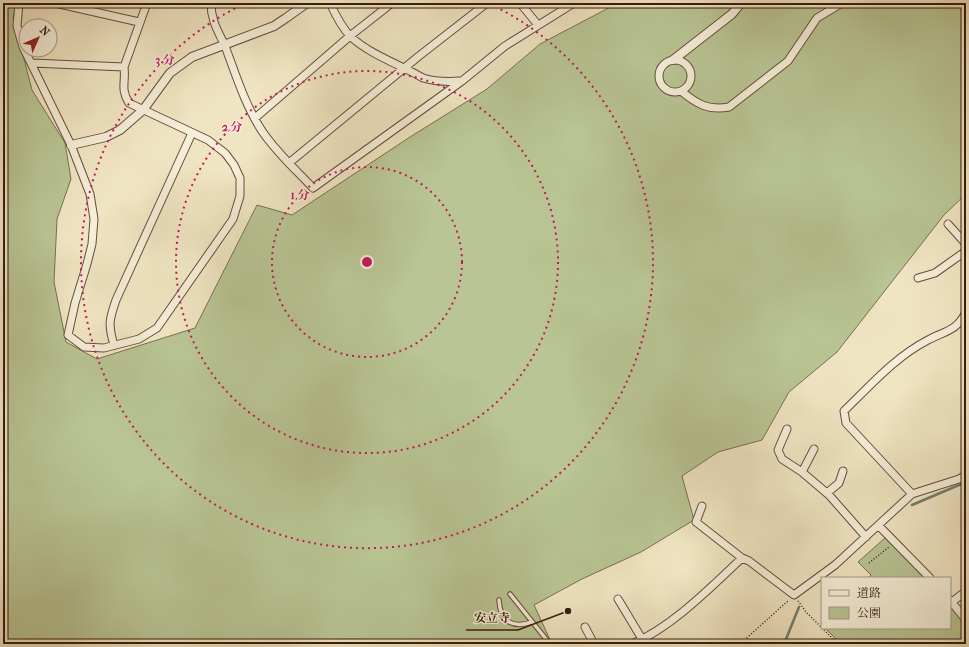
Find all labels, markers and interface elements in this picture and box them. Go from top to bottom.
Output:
north arrow [18,18,58,58]
text: N [37,24,53,39]
text: 3 分 [155,53,175,68]
text: 2 分 [222,120,242,134]
text: 1 分 [291,188,309,202]
centre of rings [360,255,374,269]
legend [821,577,951,629]
text: 道路 [857,586,881,600]
callout: 安立寺 [466,606,518,630]
text: 公園 [857,606,881,620]
text: 安立寺 [474,611,510,625]

